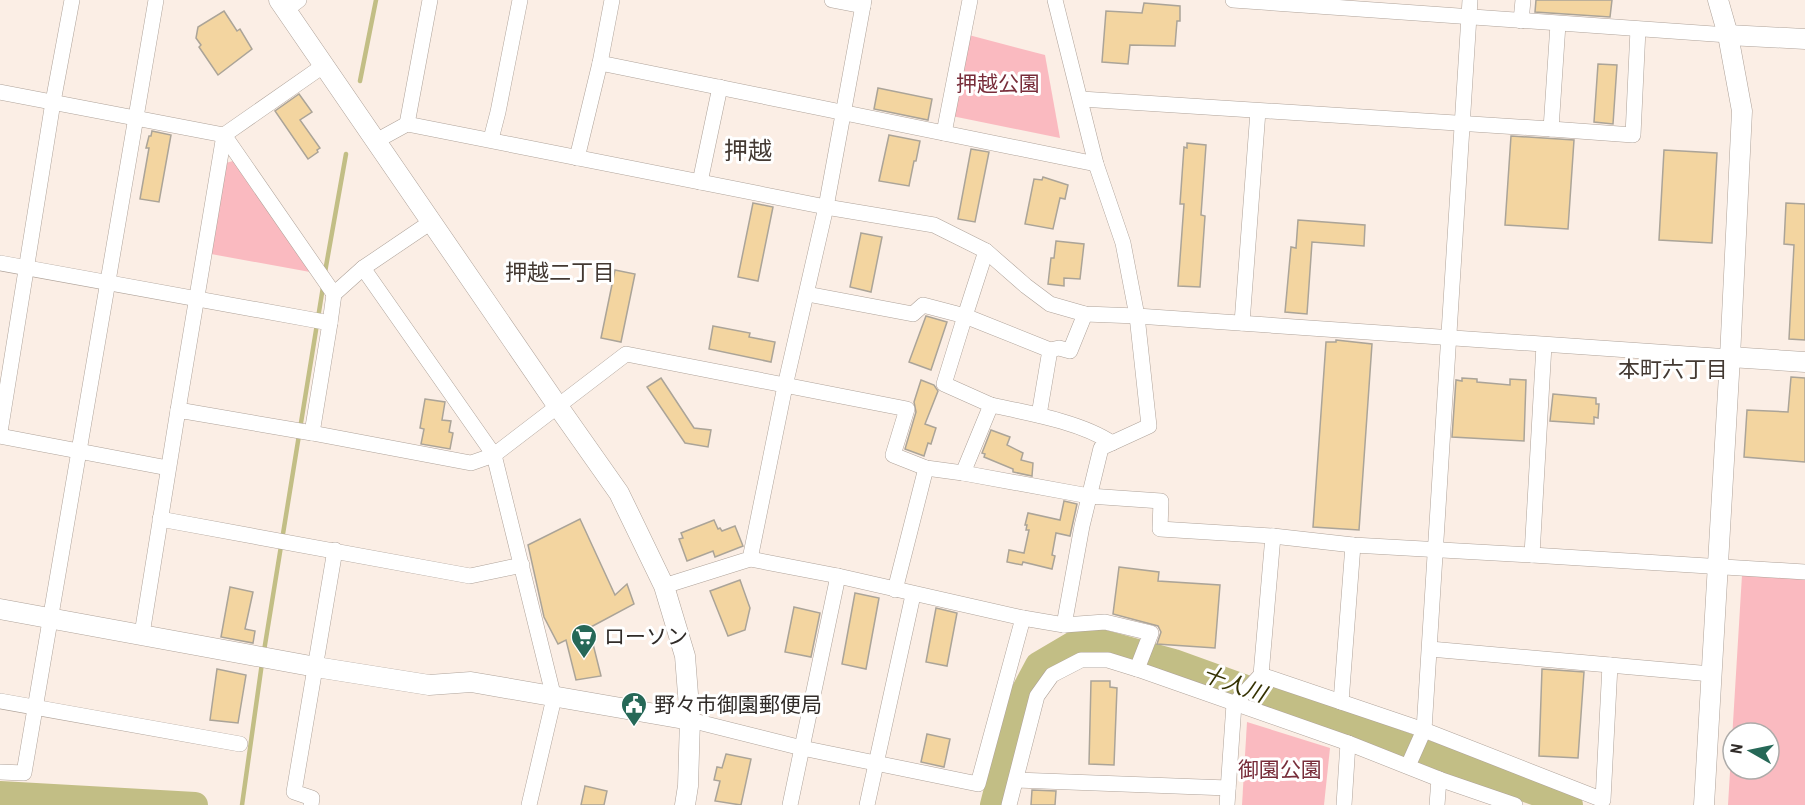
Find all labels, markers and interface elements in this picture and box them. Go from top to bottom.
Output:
park label: 押越公園 [956,72,1040,96]
district label: 押越 [724,137,772,165]
district label: 押越二丁目 [505,260,615,285]
district label: 本町六丁目 [1618,357,1728,382]
supermarket icon: ローソン [569,622,599,660]
place label: ローソン [604,625,688,649]
water label: 十人川 [1199,661,1271,708]
public building icon: 野々市御園郵便局 [619,690,649,728]
place label: 野々市御園郵便局 [654,693,822,717]
north arrow [1721,721,1781,781]
text: N [1727,742,1747,755]
park label: 御園公園 [1238,758,1322,782]

